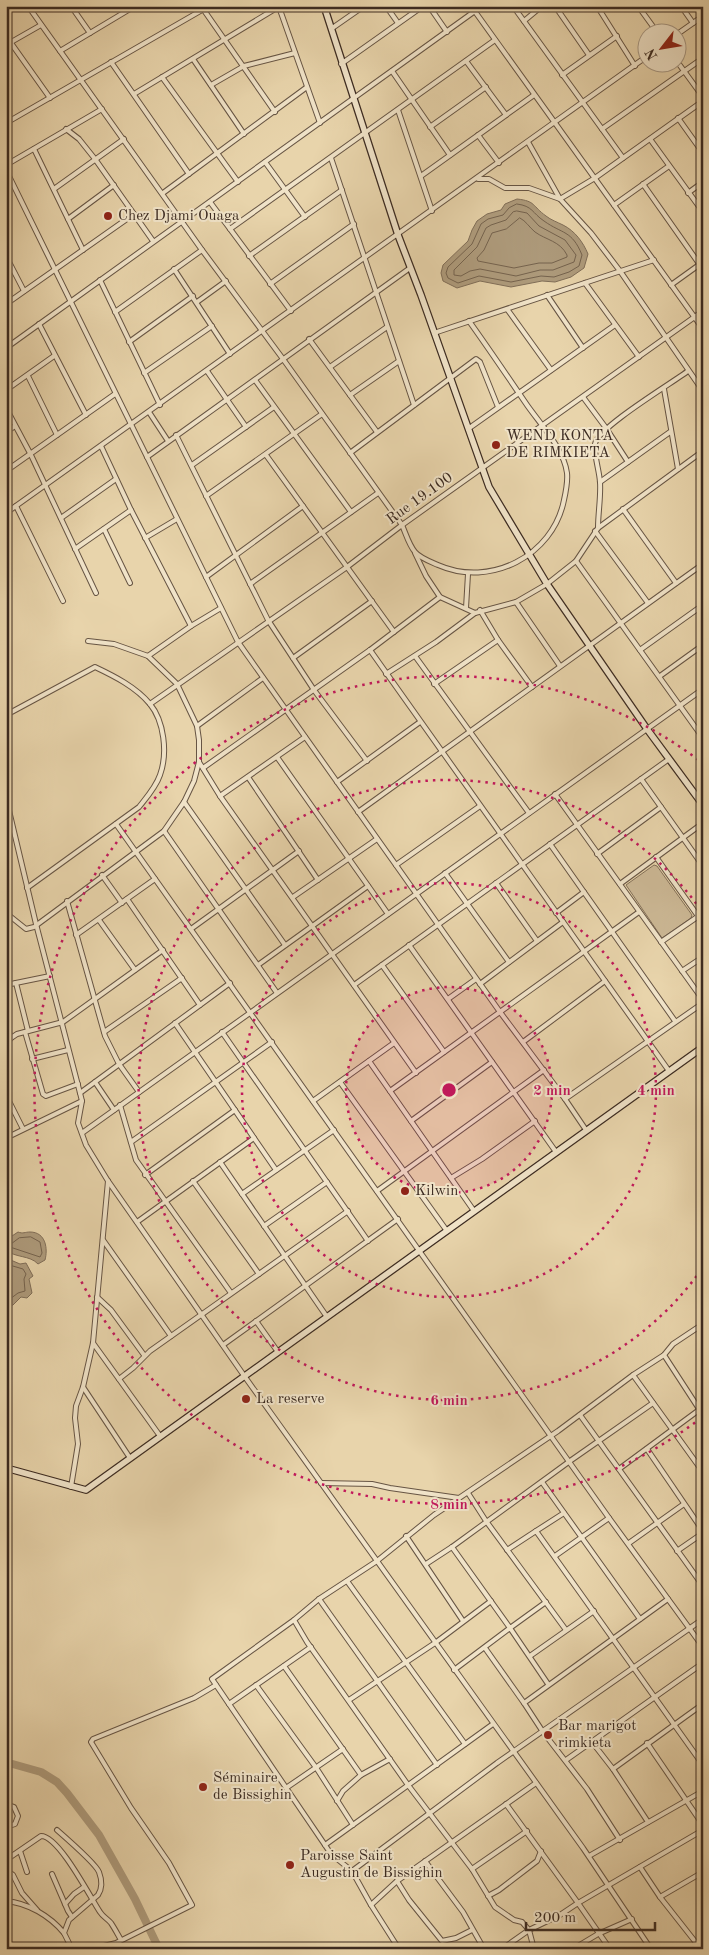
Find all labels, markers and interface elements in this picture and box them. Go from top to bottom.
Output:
north arrow [636,22,686,72]
text: N [643,46,660,62]
place label: Chez Djami Ouaga [118,209,240,224]
marker: Chez Djami Ouaga [102,210,114,222]
place label: WEND KONTA DE RIMKIETA [506,429,614,461]
marker: WEND KONTA DE RIMKIETA [490,439,502,451]
street label: Rue 19.100 [384,470,456,528]
centre of rings [440,1081,458,1099]
text: 2 min [533,1084,571,1099]
text: 4 min [637,1084,675,1099]
place label: Kilwin [415,1184,458,1199]
marker: Kilwin [399,1185,411,1197]
place label: La reserve [256,1392,325,1407]
marker: La reserve [240,1393,252,1405]
text: 6 min [430,1394,468,1409]
text: 8 min [430,1498,468,1513]
place label: Bar marigot rimkieta [558,1719,636,1751]
marker: Bar marigot rimkieta [542,1729,554,1741]
place label: Séminaire de Bissighin [213,1771,292,1803]
marker: Séminaire de Bissighin [197,1781,209,1793]
place label: Paroisse Saint Augustin de Bissighin [300,1849,443,1881]
marker: Paroisse Saint Augustin de Bissighin [284,1859,296,1871]
scale bar [526,1900,655,1932]
text: 200 m [534,1911,576,1926]

